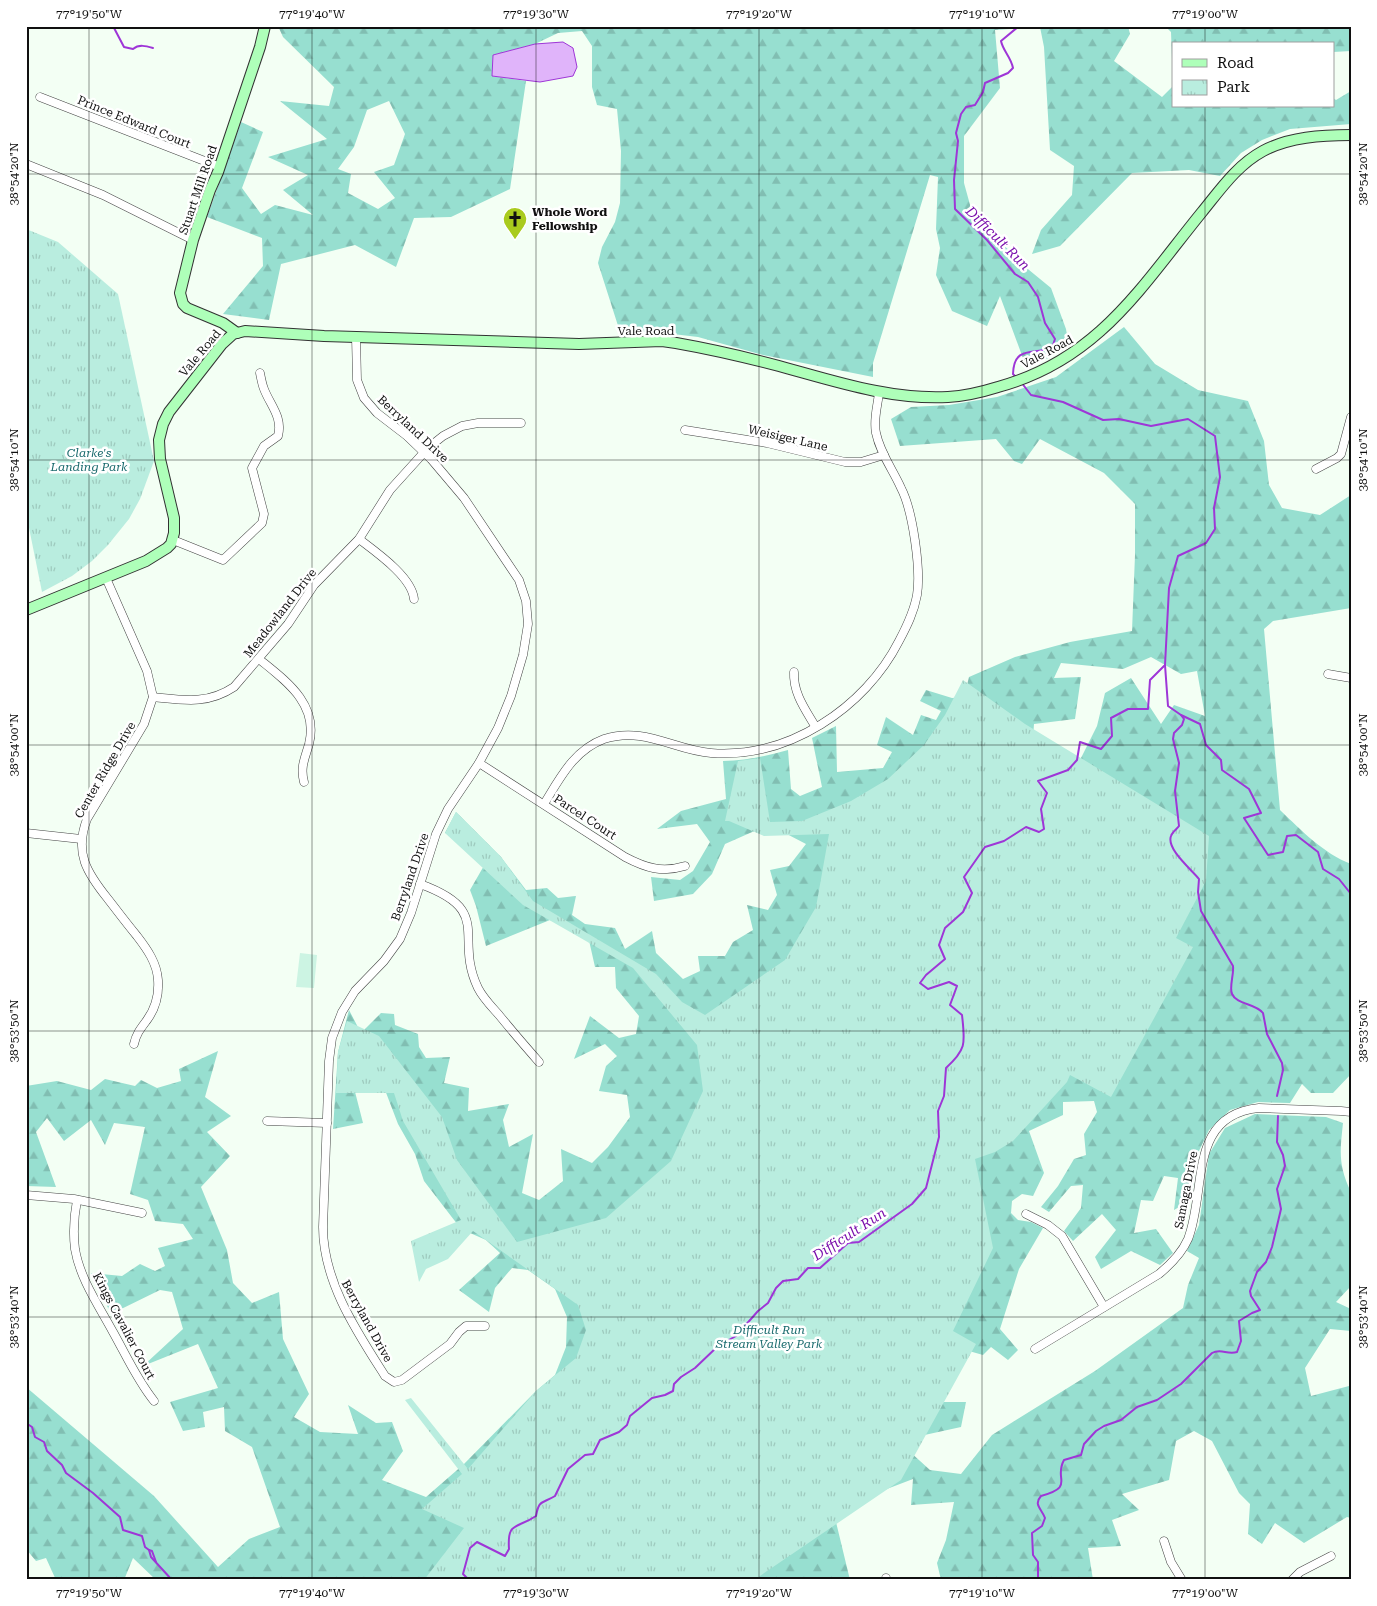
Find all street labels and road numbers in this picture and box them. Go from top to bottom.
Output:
street label: Prince Edward Court [75,93,193,151]
street label: Stuart Mill Road [176,143,220,237]
street label: Vale Road [618,324,675,338]
street label: Vale Road [176,326,224,379]
street label: Vale Road [1019,332,1076,372]
street label: Berryland Drive [375,393,452,466]
street label: Weisiger Lane [747,422,829,454]
street label: Meadowland Drive [241,565,319,660]
street label: Center Ridge Drive [72,719,139,821]
street label: Parcel Court [551,792,619,843]
street label: Berryland Drive [388,831,432,923]
street label: Samaga Drive [1172,1149,1200,1230]
street label: Kings Cavalier Court [90,1270,158,1382]
street label: Berryland Drive [339,1277,396,1365]

